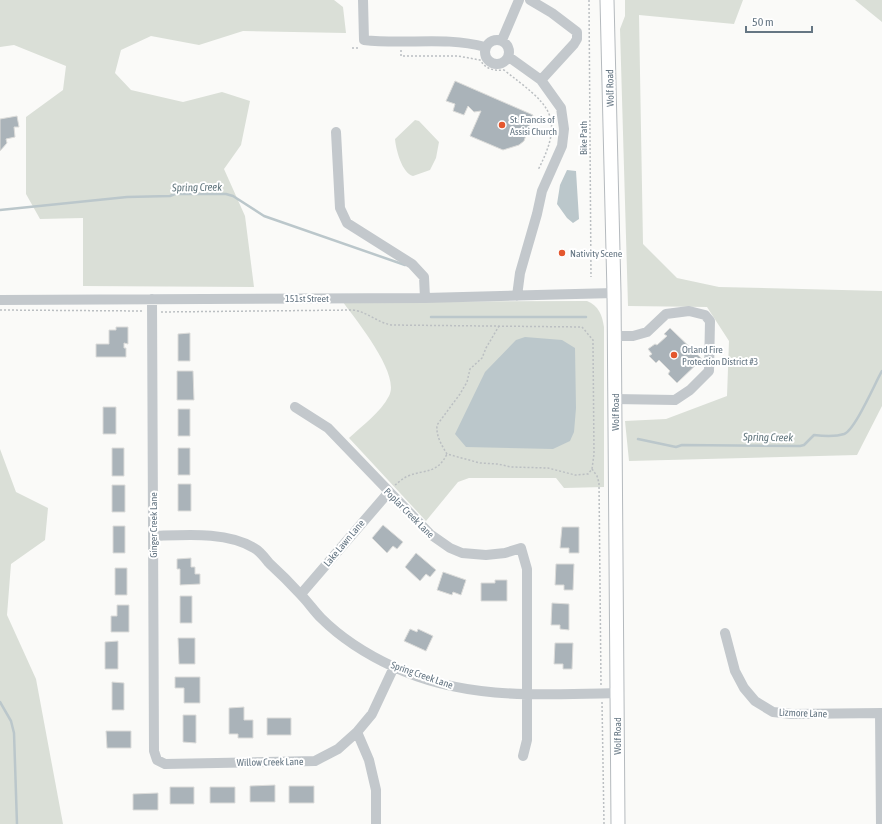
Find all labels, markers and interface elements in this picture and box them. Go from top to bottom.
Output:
scale bar [746,8,812,34]
text: 50 m [752,15,774,29]
street label: Wolf Road [604,69,616,107]
place label: St. Francis of Assisi Church [510,114,557,137]
marker: St. Francis of Assisi Church [497,120,507,130]
street label: Bike Path [578,121,589,155]
water label: Spring Creek [171,181,222,193]
marker: Nativity Scene [557,248,567,258]
place label: Nativity Scene [570,248,623,259]
street label: 151st Street [285,293,329,304]
place label: Orland Fire Protection District #3 [682,344,759,367]
marker: Orland Fire Protection District #3 [669,350,679,360]
street label: Wolf Road [610,393,621,431]
water label: Spring Creek [742,431,793,443]
street label: Poplar Creek Lane [382,486,437,541]
street label: Ginger Creek Lane [148,492,159,558]
street label: Lake Lawn Lane [321,517,367,568]
street label: Spring Creek Lane [390,659,455,691]
street label: Lizmore Lane [779,707,828,719]
street label: Wolf Road [612,717,623,755]
street label: Willow Creek Lane [236,756,304,768]

